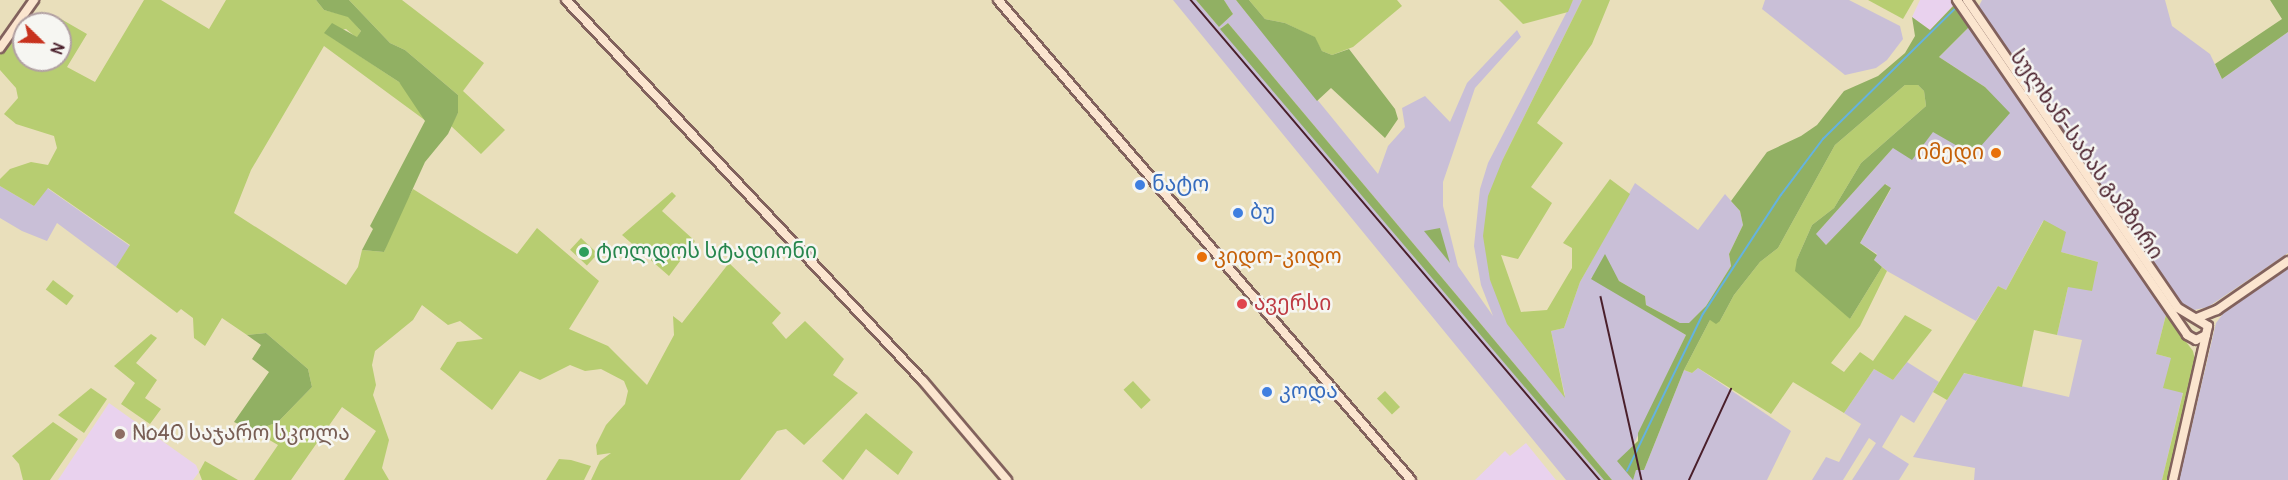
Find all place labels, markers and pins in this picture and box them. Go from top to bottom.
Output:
place label: იმედი [1917,140,1984,166]
marker: იმედი [1989,146,2003,160]
place label: ნატო [1152,172,1209,198]
marker: ნატო [1133,178,1147,192]
place label: ბუ [1250,200,1275,226]
marker: ბუ [1231,206,1245,220]
place label: ტოლდოს სტადიონი [596,239,817,265]
place label: კიდო-კიდო [1214,244,1342,270]
marker: ტოლდოს სტადიონი [577,245,591,259]
marker: კიდო-კიდო [1195,250,1209,264]
place label: ავერსი [1254,291,1331,317]
marker: ავერსი [1235,297,1249,311]
place label: კოდა [1279,379,1338,405]
marker: კოდა [1260,385,1274,399]
place label: №40 საჯარო სკოლა [132,421,350,447]
marker: №40 საჯარო სკოლა [113,427,127,441]

